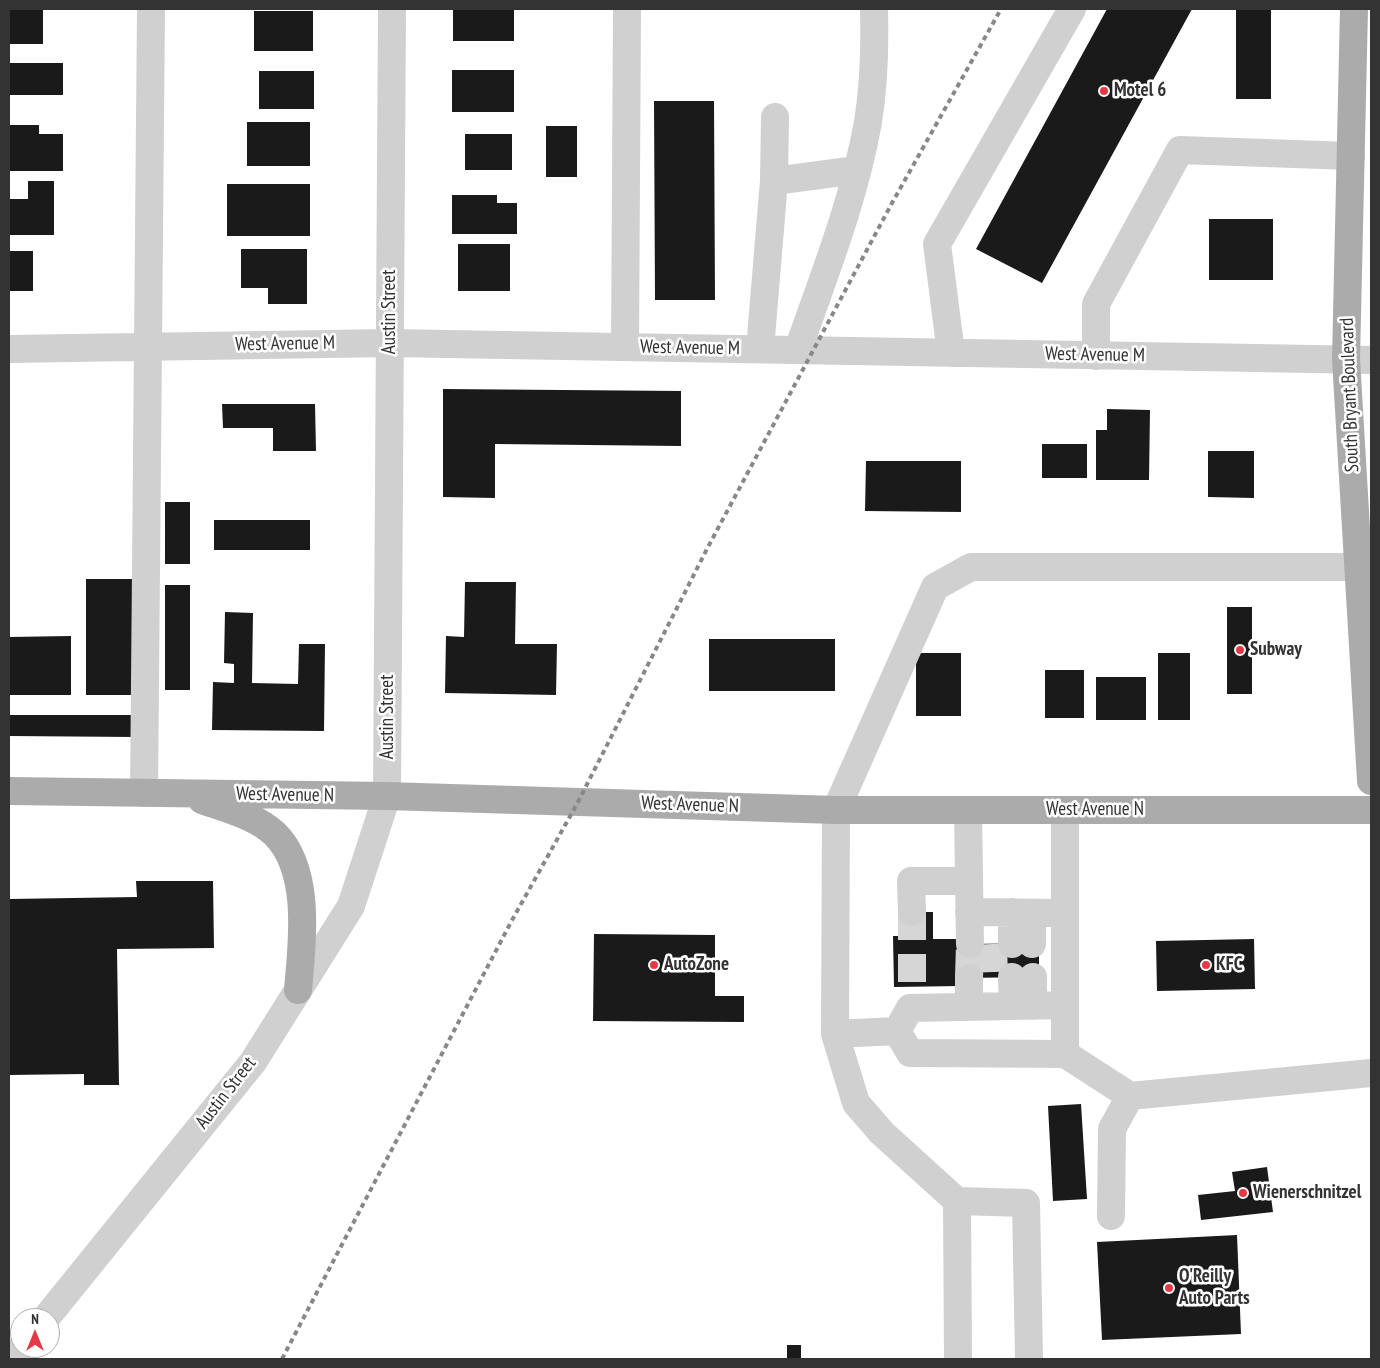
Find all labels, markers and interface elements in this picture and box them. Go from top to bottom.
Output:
place label: Motel 6 [1114,80,1166,102]
marker: Motel 6 [1098,85,1110,97]
street label: Austin Street [379,270,401,354]
street label: South Bryant Boulevard [1336,317,1364,473]
street label: West Avenue M [235,332,335,356]
street label: West Avenue M [640,336,740,360]
street label: West Avenue M [1045,343,1145,367]
place label: Subway [1250,639,1302,661]
marker: Subway [1234,644,1246,656]
street label: Austin Street [377,675,399,759]
street label: West Avenue N [236,783,334,807]
street label: West Avenue N [641,792,739,818]
street label: West Avenue N [1046,799,1144,821]
place label: AutoZone [664,954,729,976]
place label: KFC [1216,954,1243,976]
marker: AutoZone [648,959,660,971]
marker: KFC [1200,959,1212,971]
street label: Austin Street [191,1053,261,1133]
place label: Wienerschnitzel [1253,1182,1361,1204]
marker: Wienerschnitzel [1237,1187,1249,1199]
place label: O'Reilly Auto Parts [1179,1266,1250,1310]
marker: O'Reilly Auto Parts [1163,1282,1175,1294]
north arrow [10,1308,60,1358]
text: N [31,1310,39,1328]

